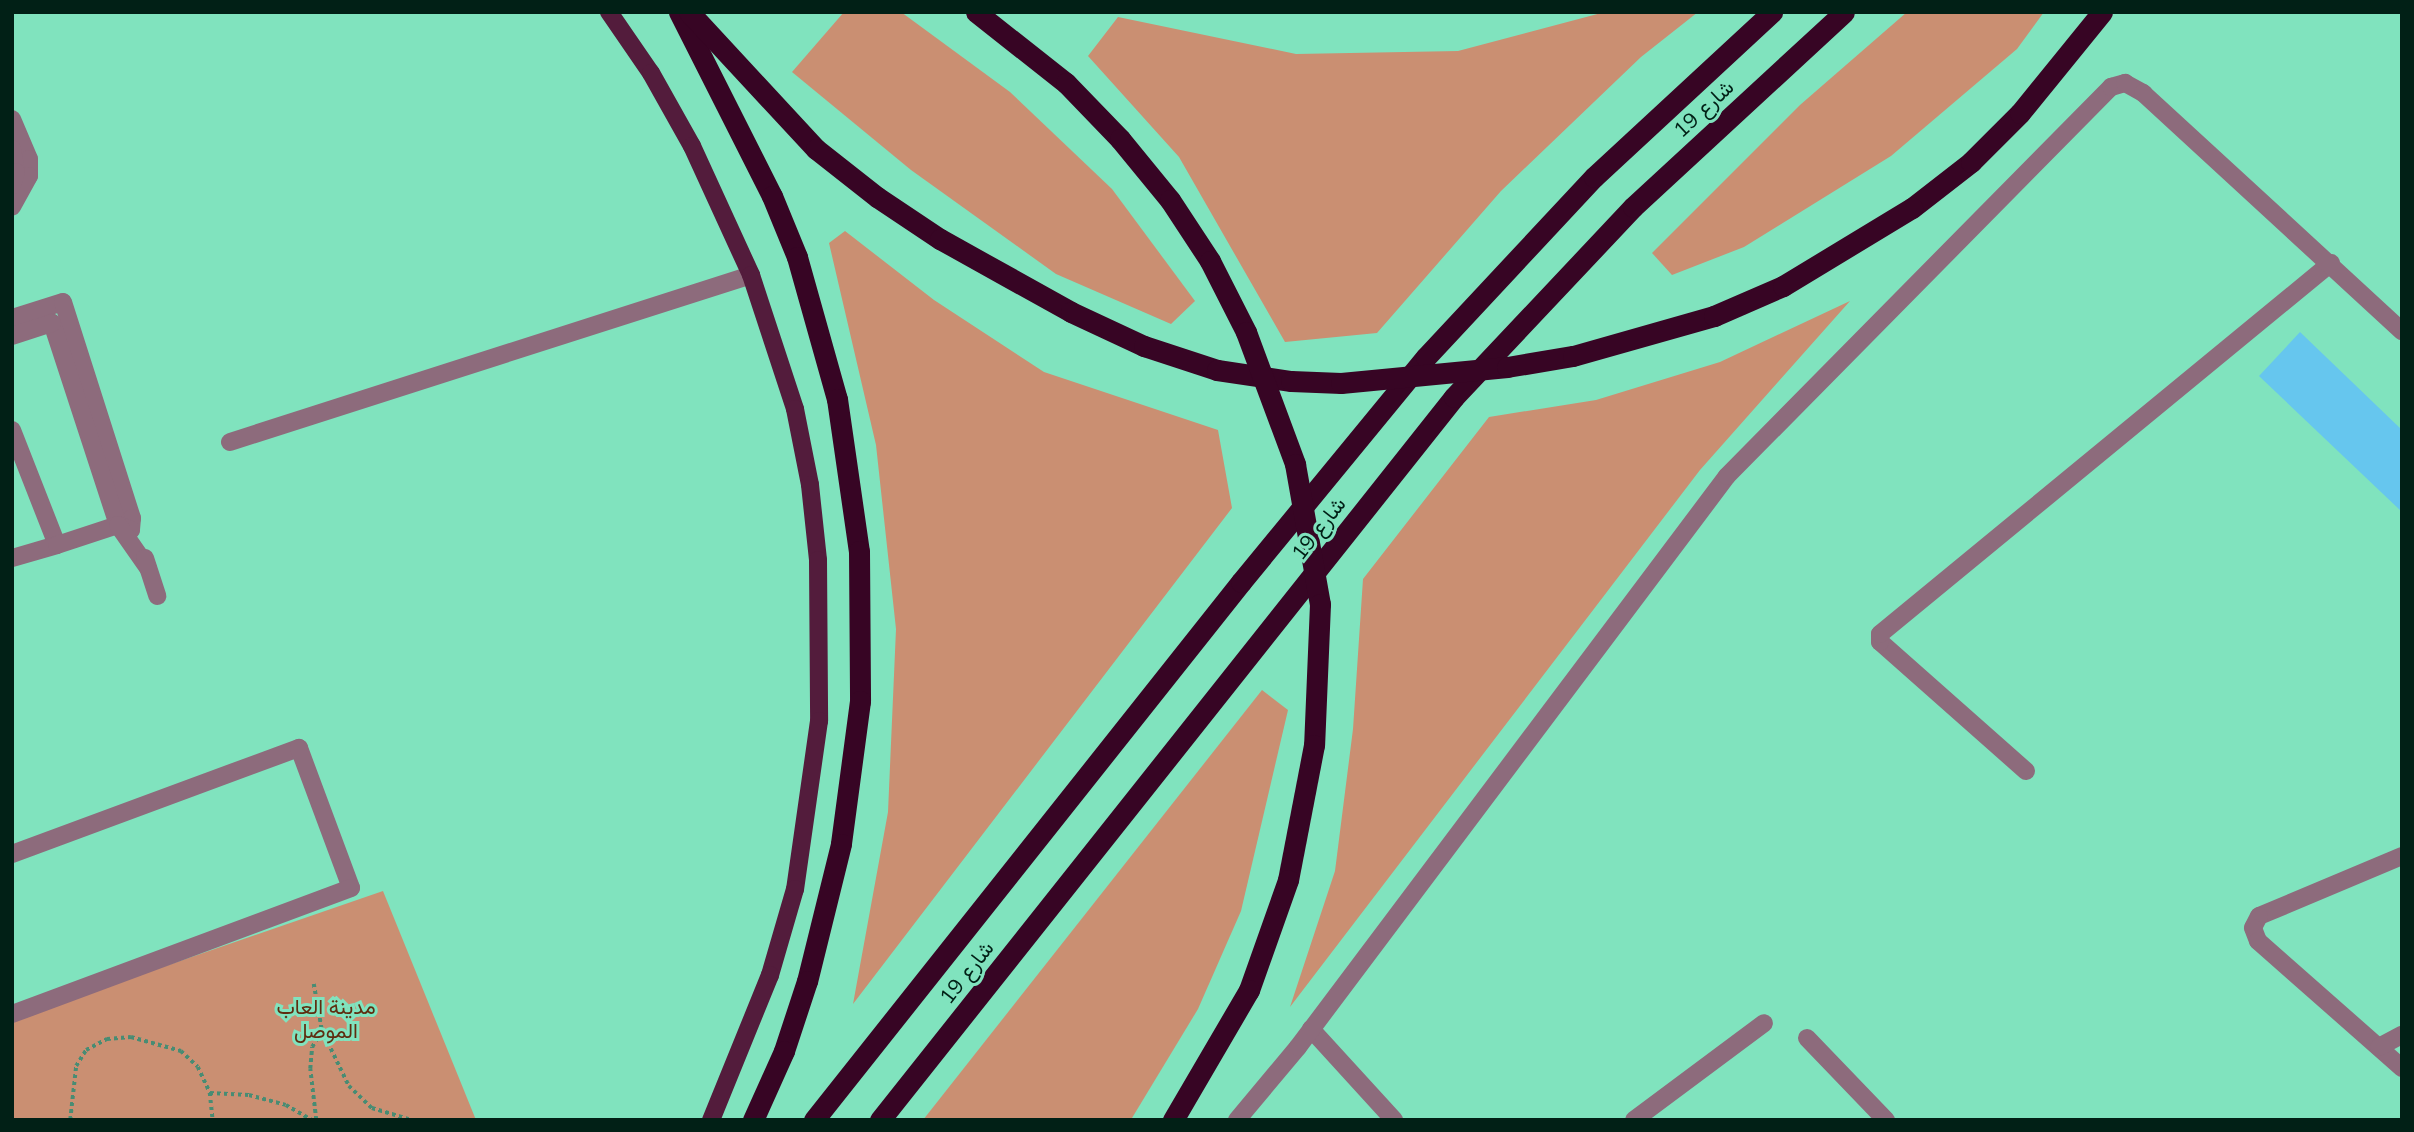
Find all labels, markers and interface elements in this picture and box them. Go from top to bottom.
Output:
street label: شارع 19 [1668,74,1738,142]
street label: شارع 19 [1286,492,1350,564]
street label: شارع 19 [934,936,998,1008]
park label: مدينة العاب الموصل [276,993,376,1043]

